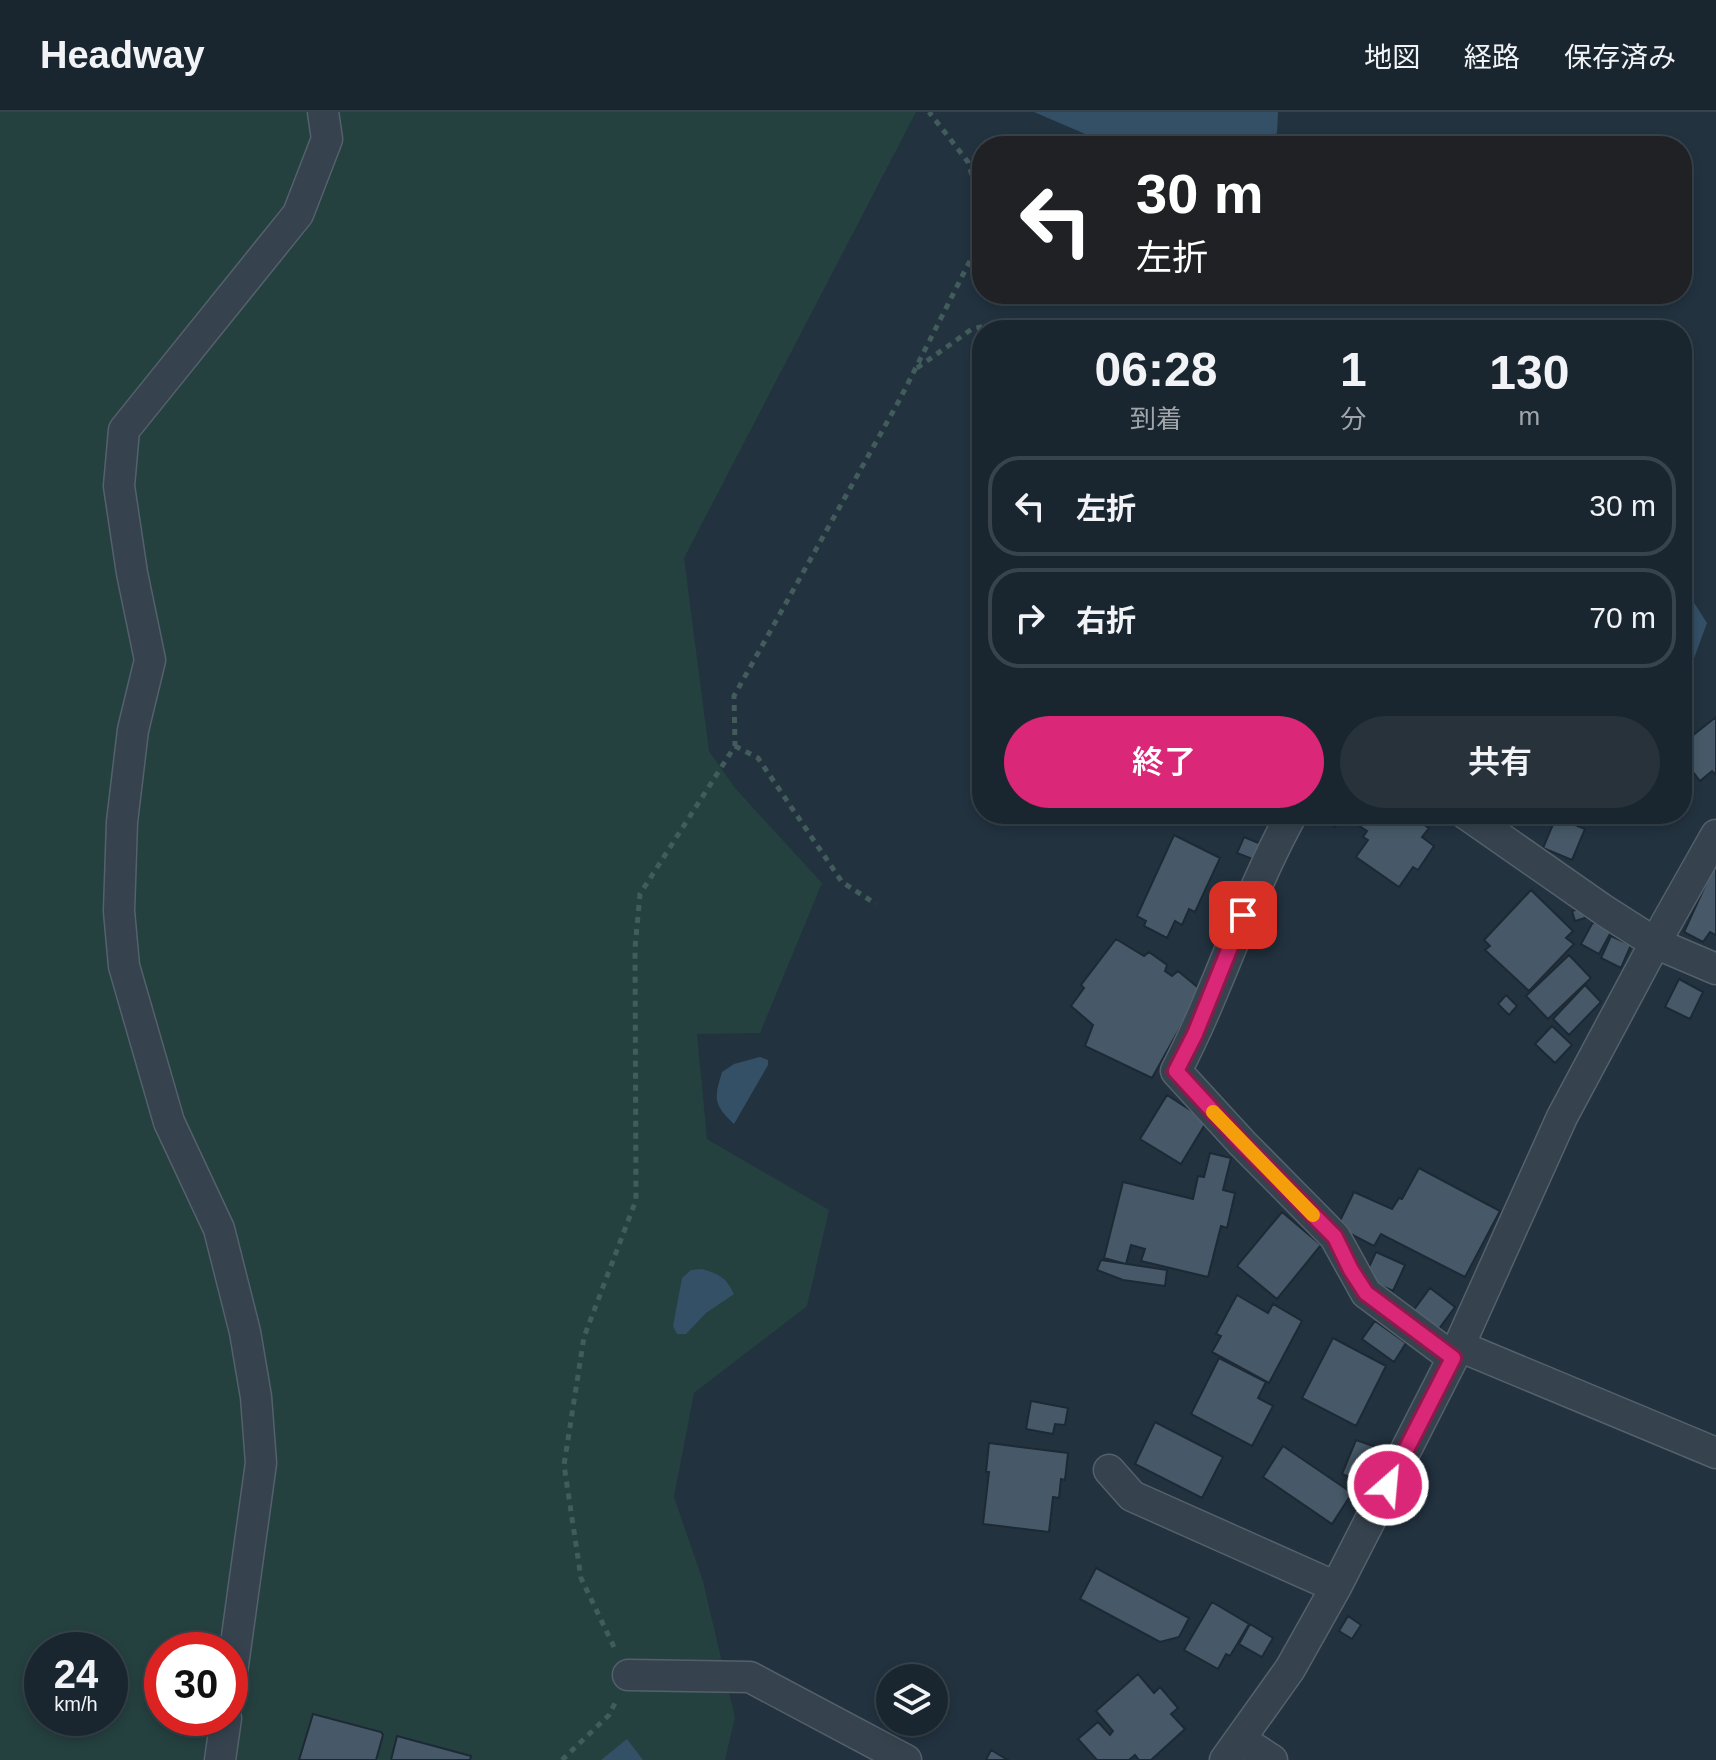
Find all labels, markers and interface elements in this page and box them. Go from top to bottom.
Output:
text: Headway [40,34,205,76]
text: 地図 [1364,42,1420,73]
text: 経路 [1464,42,1520,73]
text: 保存済み [1564,42,1676,73]
text: 30 m [1136,162,1264,225]
icon: left [1004,168,1108,272]
text: 左折 [1136,237,1208,278]
text: 06:28 [1095,343,1217,396]
text: 1 [1340,343,1367,396]
text: 130 [1489,346,1569,399]
text: m [1519,401,1540,431]
text: 到着 [1130,404,1182,434]
text: 分 [1340,404,1366,434]
icon: left [1008,484,1052,528]
text: 30 m [1589,489,1656,522]
text: 左折 [1076,492,1136,525]
icon: right [1008,596,1052,640]
text: 70 m [1589,601,1656,634]
text: 右折 [1076,604,1136,637]
button: 終了 [1004,716,1324,808]
button: 共有 [1340,716,1660,808]
pin [1209,881,1277,949]
icon: arrive [1221,893,1265,937]
position arrow [1346,1443,1430,1527]
speed limit sign: 30 [144,1632,248,1736]
text: 24 [54,1652,98,1696]
map controls [876,1664,948,1736]
button: layers [876,1664,948,1736]
text: km/h [54,1693,98,1715]

